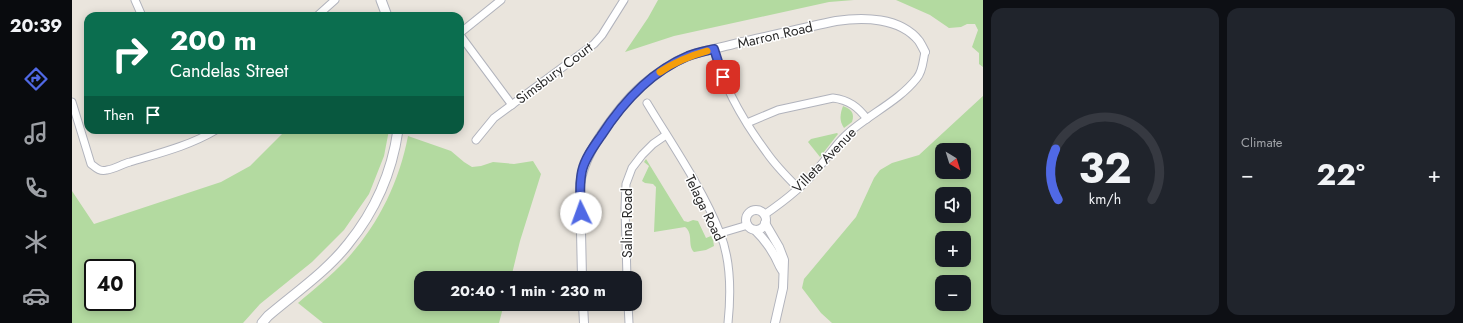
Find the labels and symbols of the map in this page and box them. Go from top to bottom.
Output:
street label: Marron Road [735,17,815,53]
street label: Simsbury Court [511,37,597,109]
pin [706,60,740,94]
street label: Villeta Avenue [787,123,861,197]
north arrow [935,143,971,179]
street label: Telaga Road [680,172,730,244]
street label: Salina Road [617,188,637,258]
position arrow [560,192,602,234]
speed limit sign: 40 [84,259,136,311]

